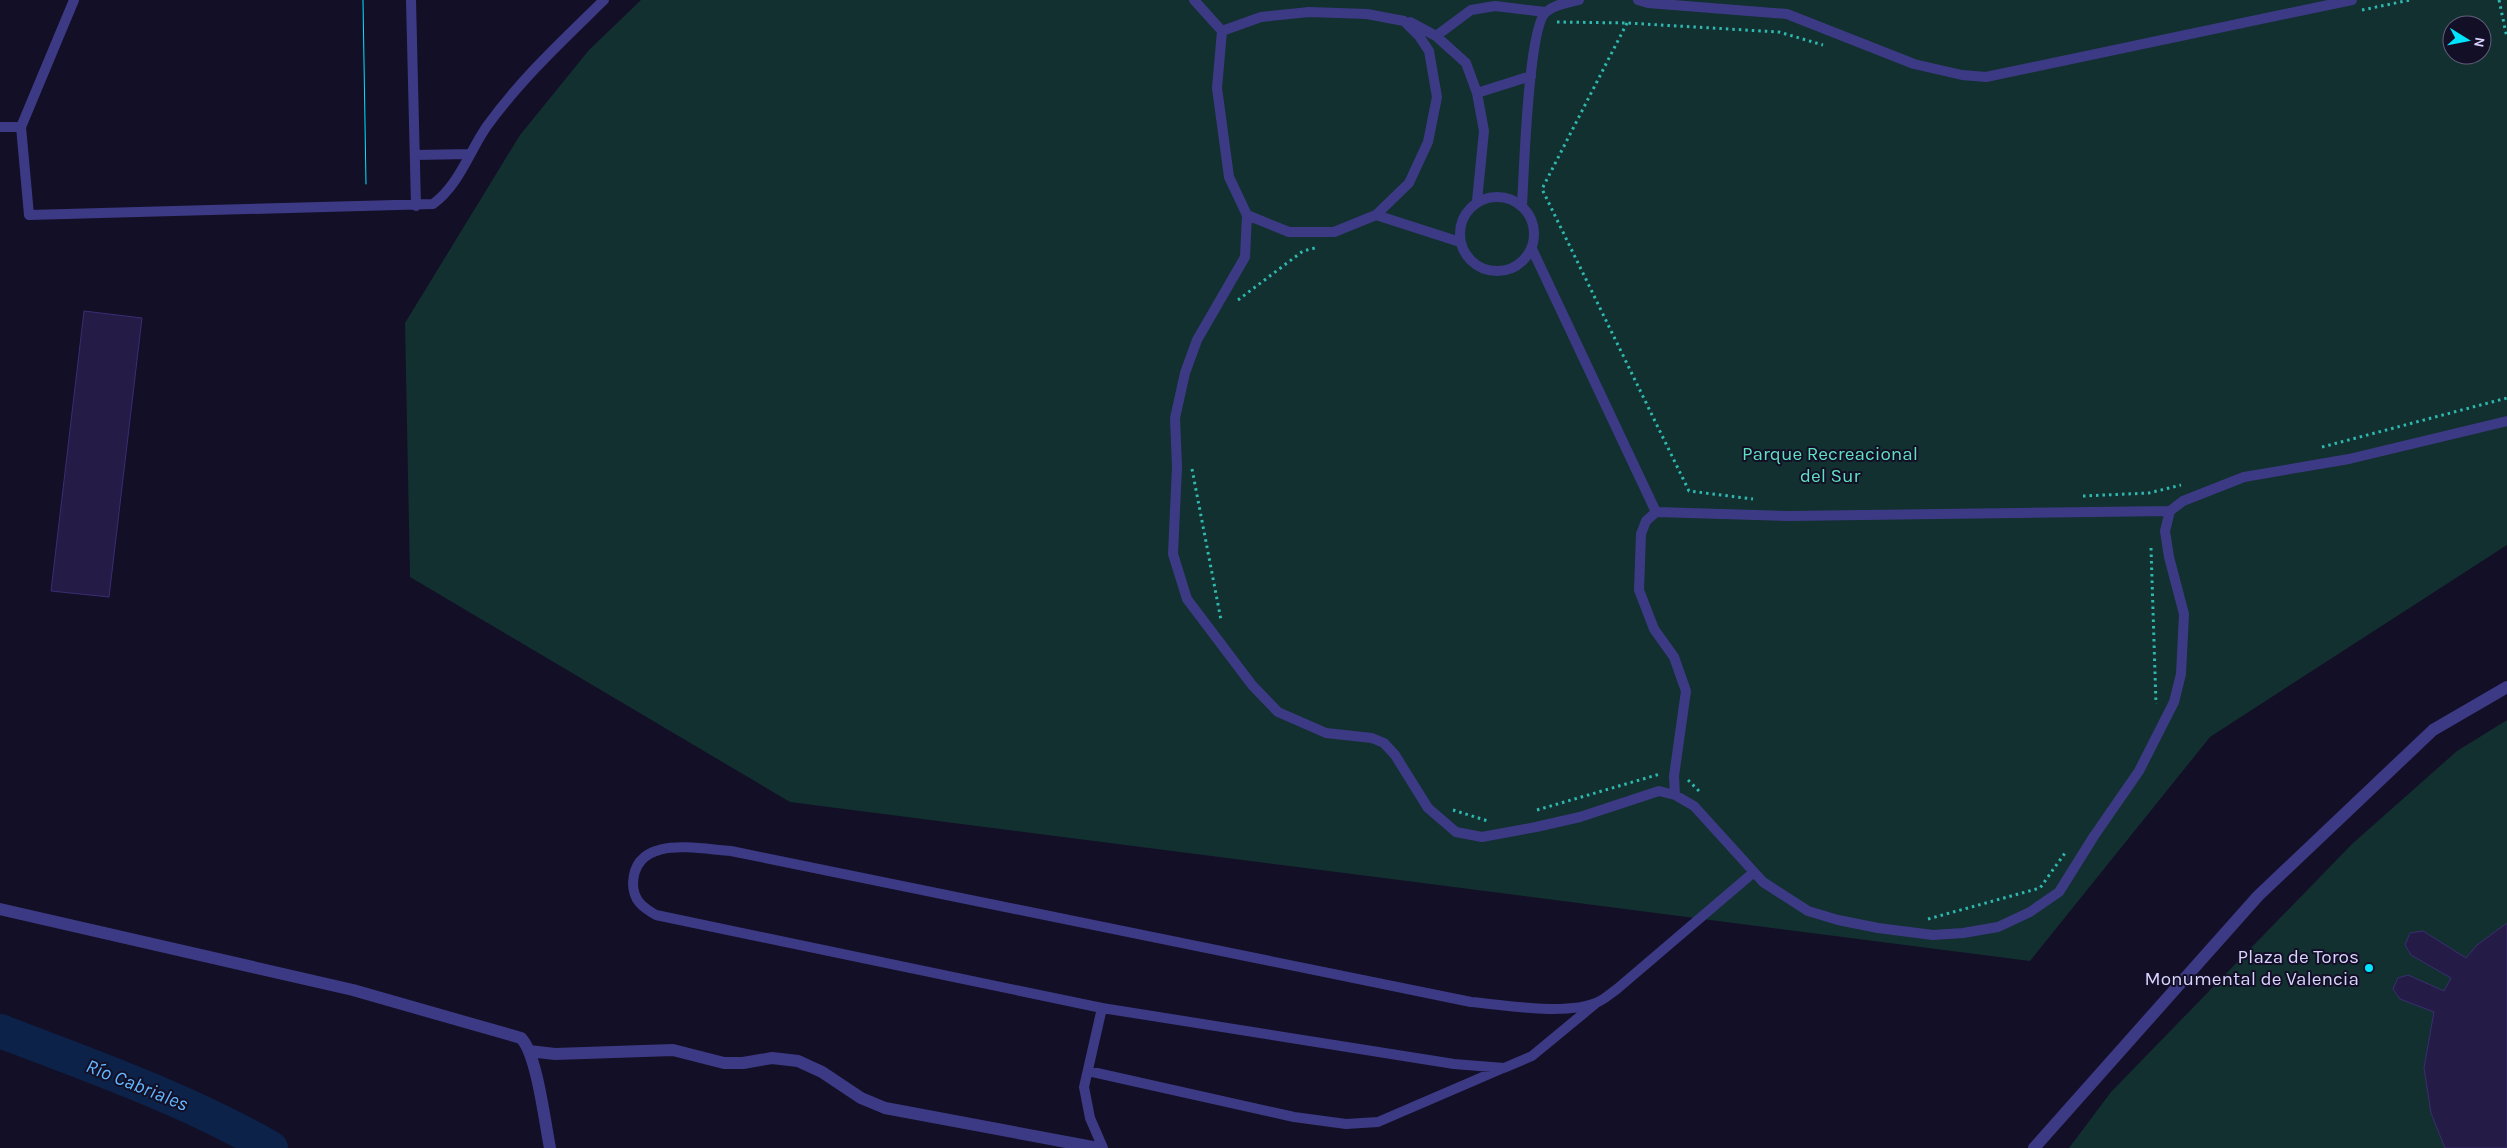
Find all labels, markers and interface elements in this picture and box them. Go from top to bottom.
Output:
north arrow [2442,15,2492,65]
text: N [2470,36,2489,49]
park label: Parque Recreacional del Sur [1742,443,1918,487]
place label: Plaza de Toros Monumental de Valencia [2145,946,2359,990]
marker: Plaza de Toros Monumental de Valencia [2363,962,2375,974]
water label: Río Cabriales [83,1054,191,1116]

